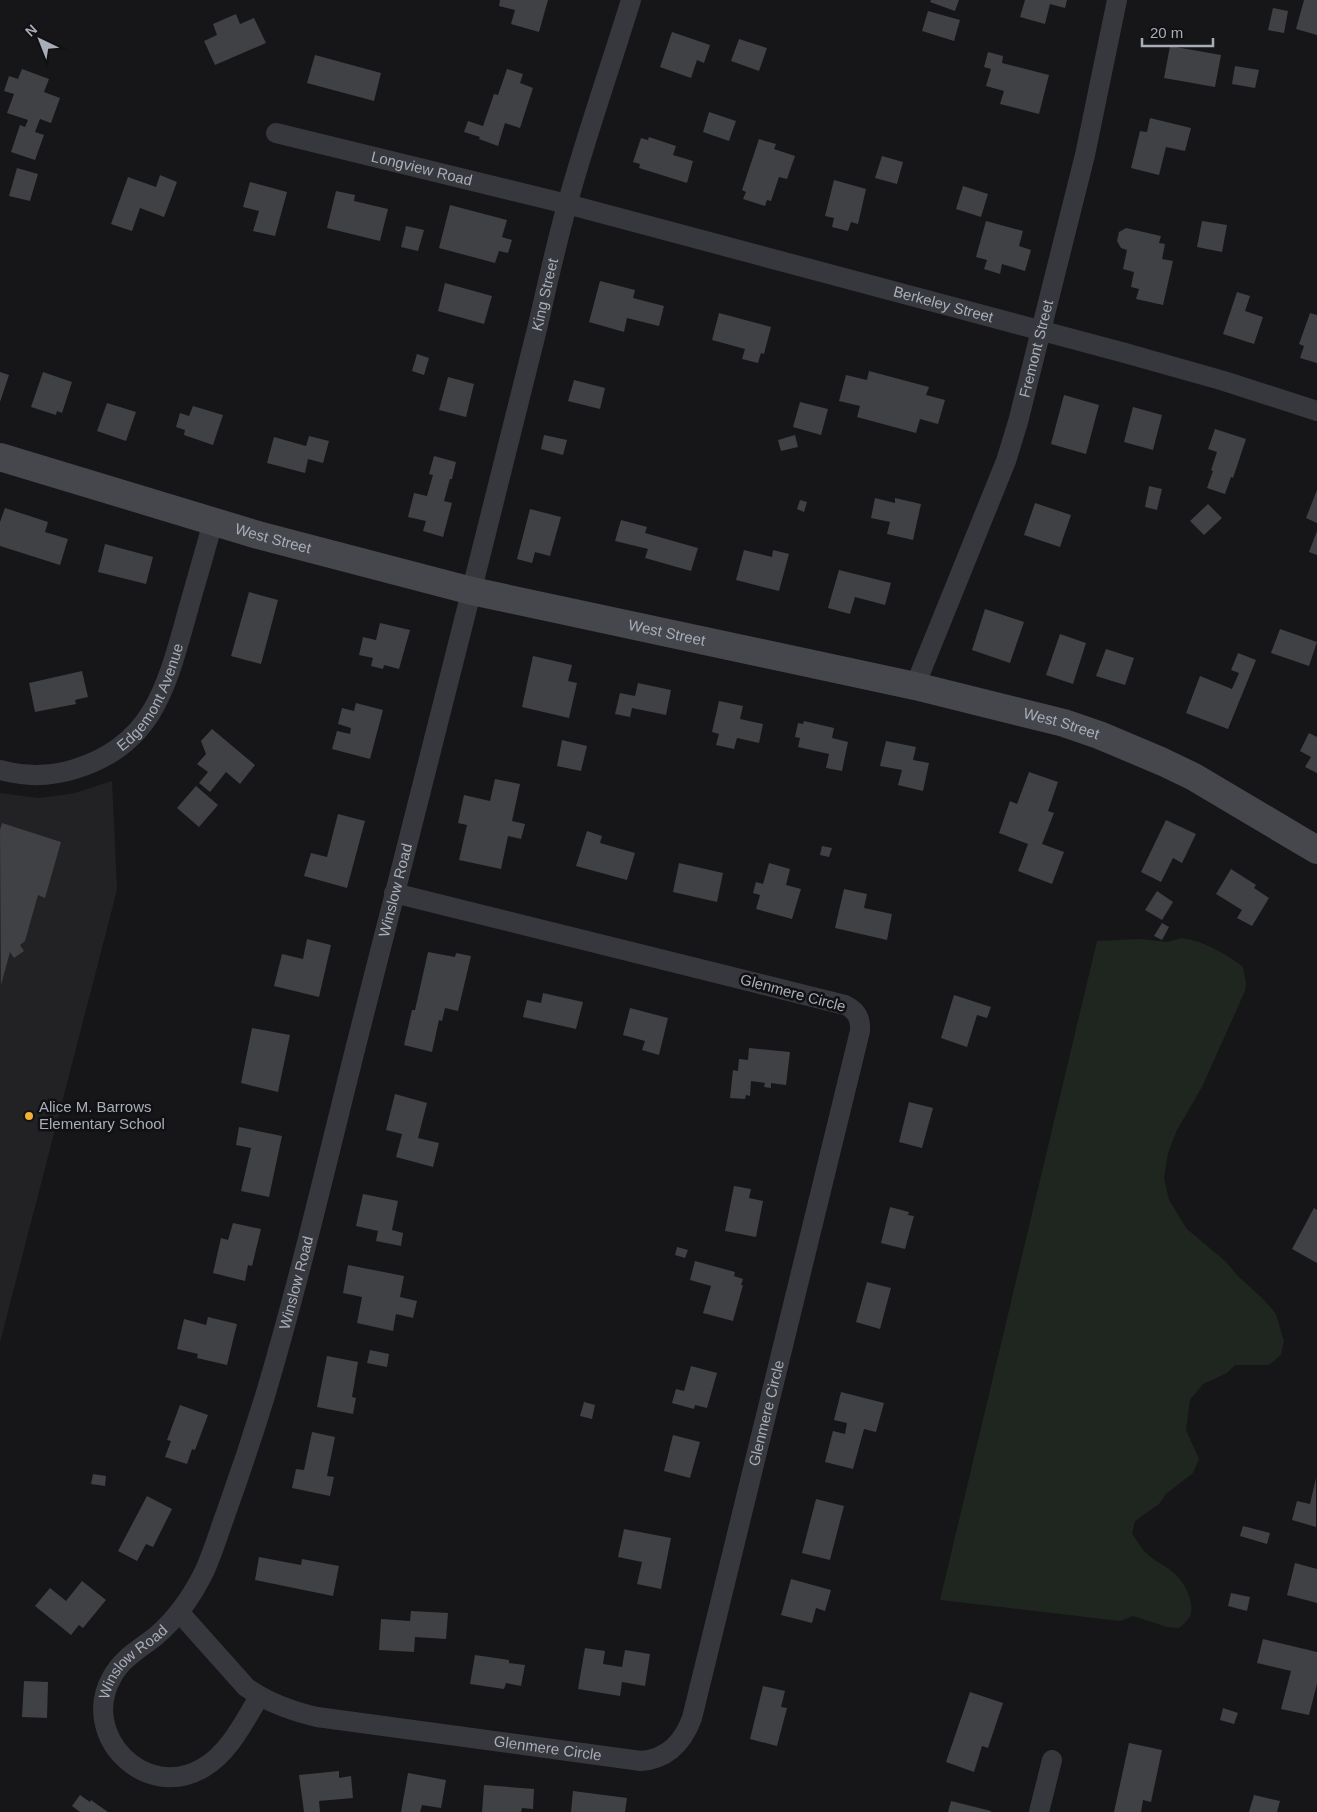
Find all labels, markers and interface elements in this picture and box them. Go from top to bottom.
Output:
north arrow [15,15,65,65]
scale bar [1142,15,1213,47]
text: N [22,21,40,40]
text: 20 m [1150,24,1183,41]
street label: Longview Road [370,148,474,189]
street label: King Street [528,256,561,333]
street label: Berkeley Street [892,283,996,326]
street label: Fremont Street [1015,297,1057,399]
street label: West Street [233,520,314,557]
street label: West Street [627,616,708,649]
street label: Edgemont Avenue [113,641,186,754]
street label: West Street [1022,704,1102,743]
street label: Winslow Road [375,842,415,939]
street label: Glenmere Circle [739,970,848,1015]
place label: Alice M. Barrows Elementary School [39,1098,165,1132]
marker: Alice M. Barrows Elementary School [23,1110,35,1122]
street label: Winslow Road [275,1234,316,1331]
street label: Glenmere Circle [745,1358,787,1468]
street label: Winslow Road [95,1621,171,1701]
street label: Glenmere Circle [493,1732,603,1764]

